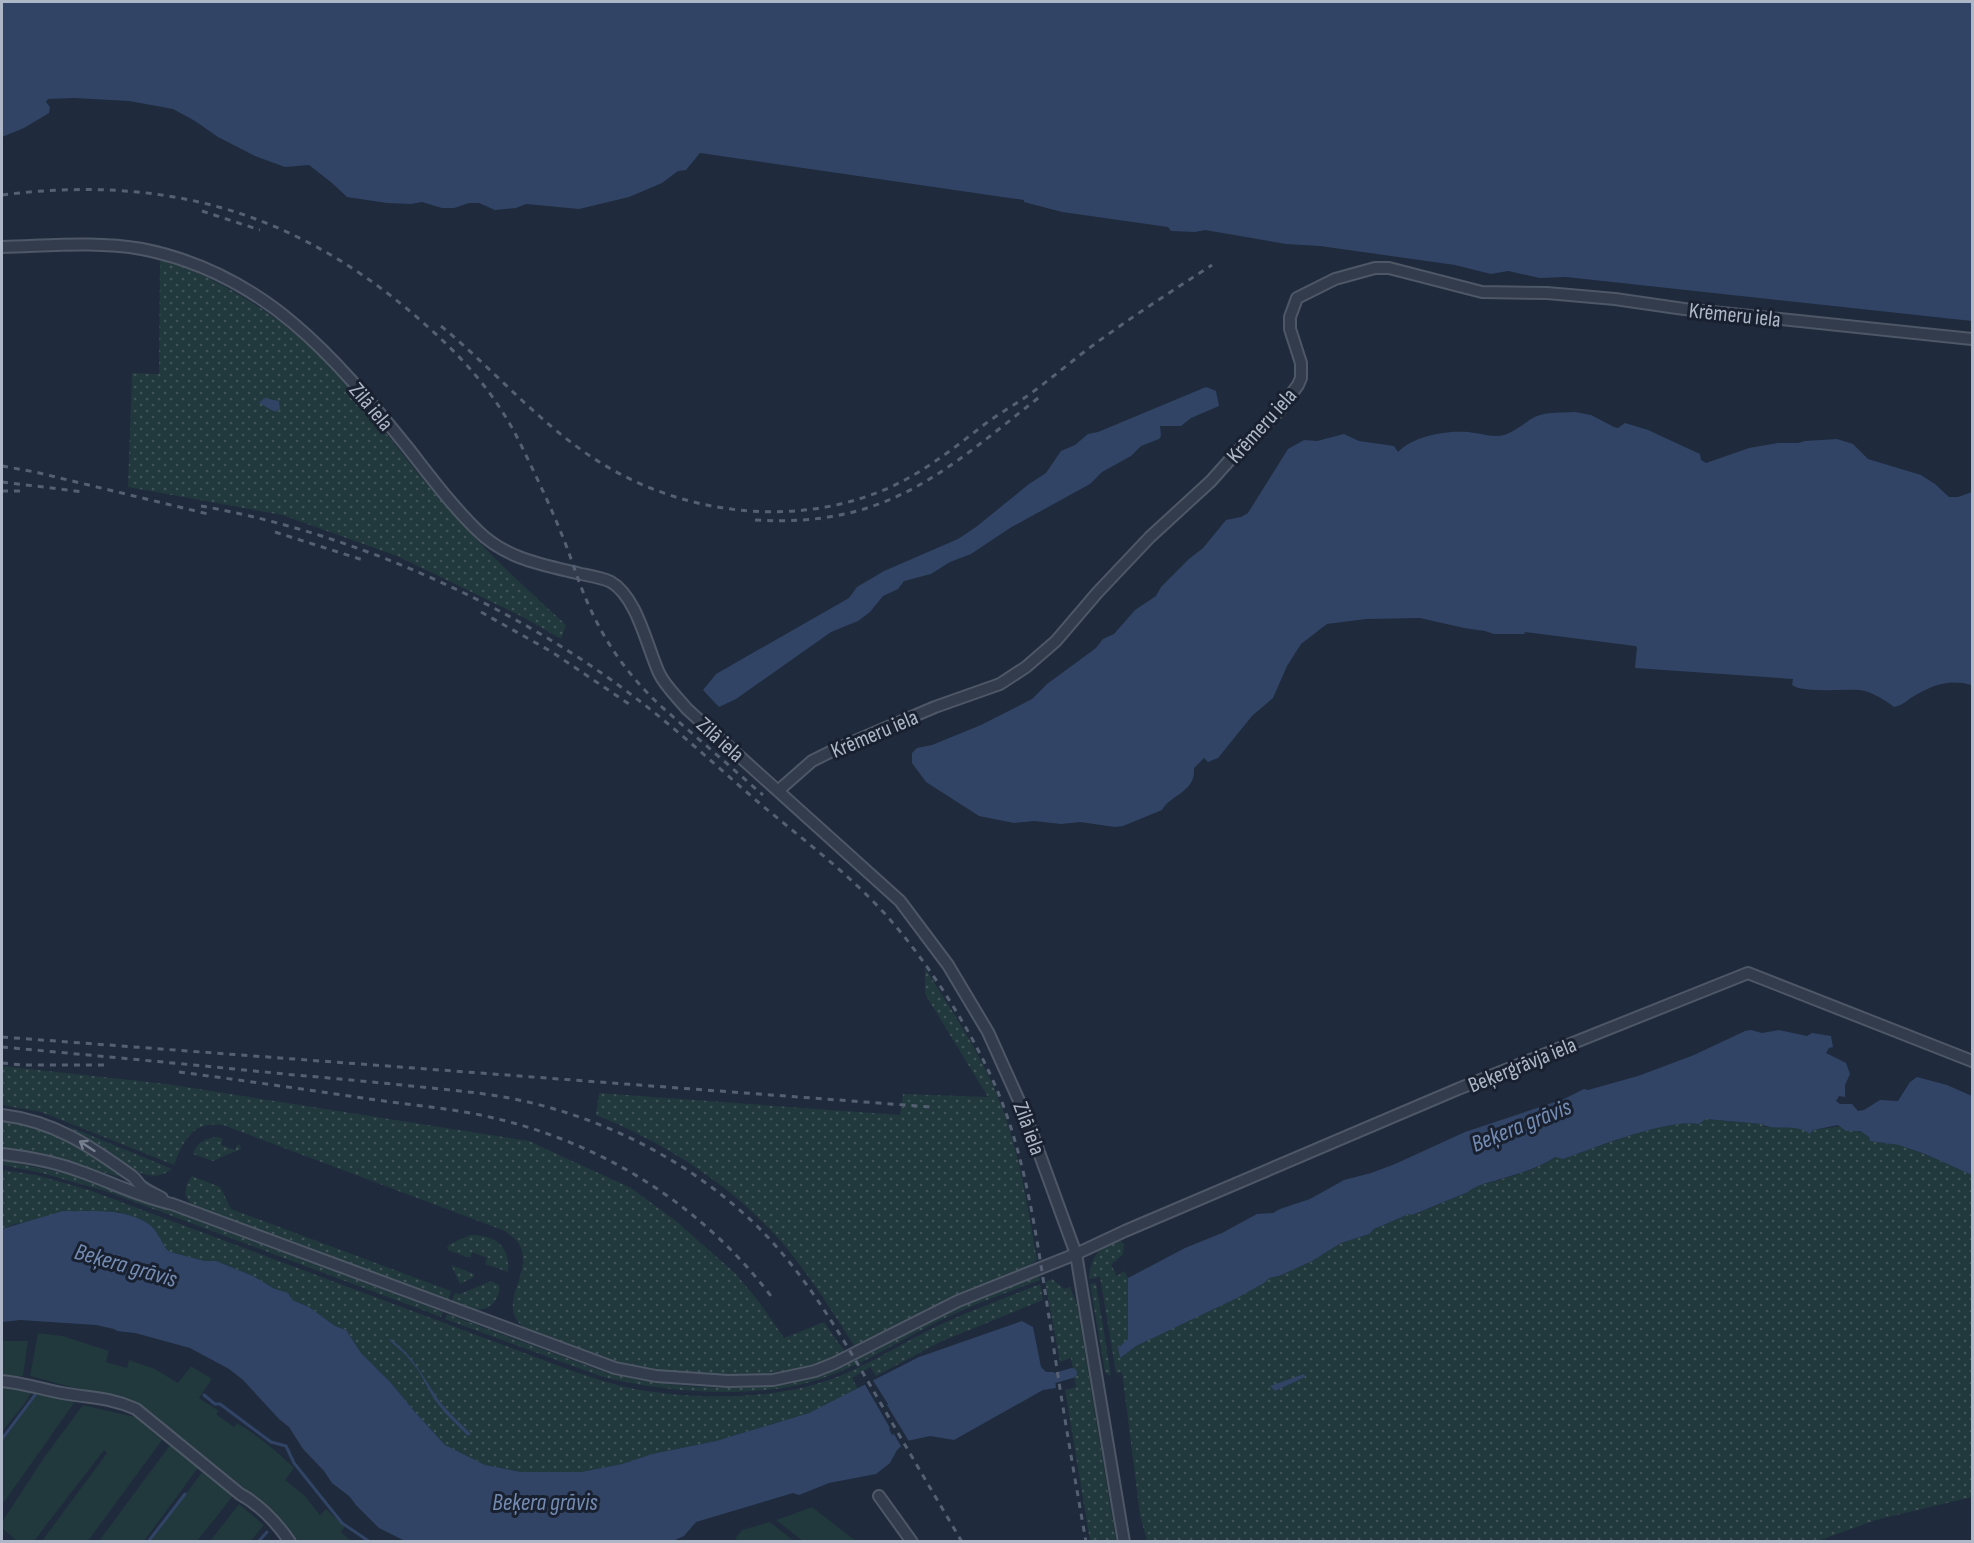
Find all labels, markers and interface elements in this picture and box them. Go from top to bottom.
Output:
street label: Krēmeru iela [1688,297,1782,334]
street label: Zilā iela [343,377,399,437]
street label: Krēmeru iela [1221,383,1303,469]
street label: Krēmeru iela [827,704,922,765]
street label: Zilā iela [691,712,749,768]
street label: Beķergrāvja iela [1465,1031,1581,1099]
water label: Beķera grāvis [1467,1092,1576,1159]
street label: Zilā iela [1007,1098,1051,1159]
one-way arrow [78,1140,95,1153]
water label: Beķera grāvis [71,1237,181,1294]
water label: Beķera grāvis [492,1488,598,1517]

